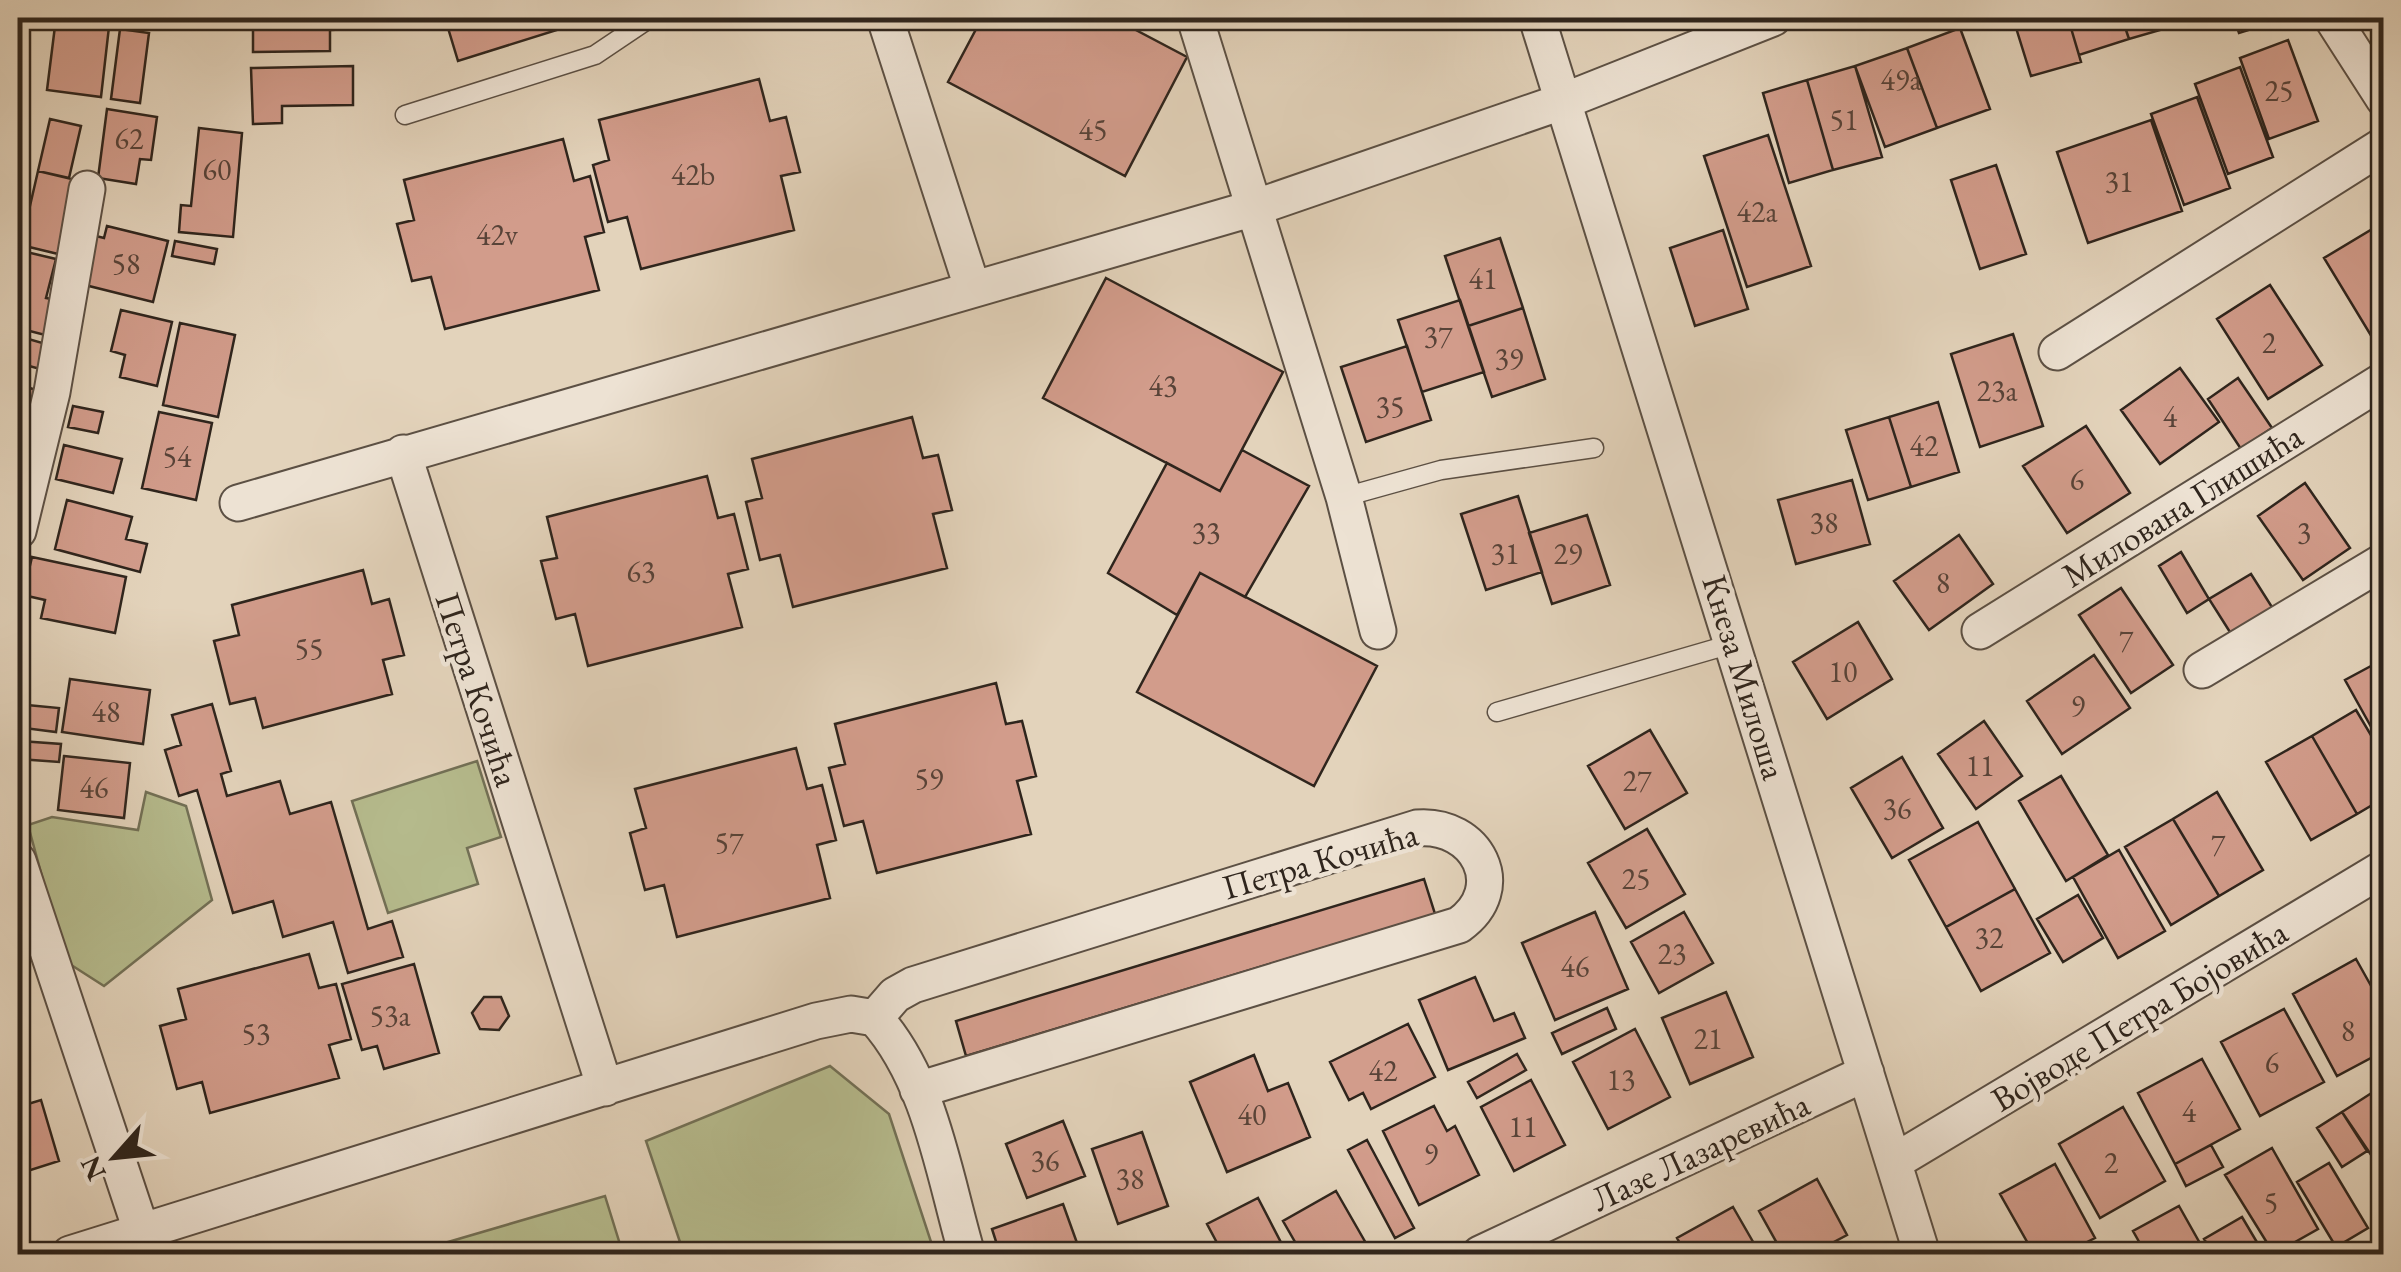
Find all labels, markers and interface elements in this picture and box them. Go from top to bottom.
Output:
house number: 49a [1881,60,1921,99]
house number: 25 [2265,71,2293,110]
house number: 51 [1830,100,1858,139]
house number: 45 [1079,110,1107,149]
house number: 62 [115,119,144,158]
house number: 60 [203,150,231,189]
house number: 42b [671,155,715,194]
house number: 31 [2105,162,2133,201]
house number: 42a [1737,192,1777,231]
house number: 42v [476,215,519,254]
house number: 58 [112,244,140,283]
house number: 41 [1469,259,1497,298]
house number: 37 [1424,317,1453,356]
house number: 2 [2262,323,2277,362]
house number: 39 [1495,339,1523,378]
house number: 43 [1149,366,1177,405]
house number: 23a [1977,371,2017,410]
house number: 35 [1376,387,1404,426]
house number: 4 [2163,397,2178,436]
street label: Милована Глишића [2053,413,2311,597]
house number: 42 [1910,426,1939,465]
house number: 54 [163,437,192,476]
house number: 6 [2070,460,2084,499]
house number: 38 [1810,503,1838,542]
house number: 33 [1192,513,1220,552]
house number: 3 [2297,513,2311,552]
house number: 31 [1491,534,1519,573]
house number: 29 [1554,534,1582,573]
house number: 63 [627,552,655,591]
house number: 8 [1936,563,1950,602]
street label: Кнеза Милоша [1693,569,1797,785]
street label: Петра Кочића [425,586,531,792]
house number: 7 [2119,621,2134,660]
house number: 55 [295,629,323,668]
house number: 10 [1829,652,1857,691]
house number: 9 [2071,686,2085,725]
house number: 48 [92,692,120,731]
house number: 11 [1966,746,1994,785]
house number: 59 [915,759,943,798]
house number: 27 [1623,761,1652,800]
house number: 46 [80,768,108,807]
house number: 36 [1883,789,1911,828]
street label: Петра Кочића [1217,811,1423,910]
house number: 57 [715,823,744,862]
house number: 7 [2211,825,2226,864]
house number: 25 [1622,859,1650,898]
street label: Војводе Петра Бојовића [1983,909,2296,1122]
house number: 32 [1975,918,2004,957]
house number: 23 [1658,934,1686,973]
house number: 46 [1561,947,1589,986]
house number: 53a [370,996,410,1035]
house number: 8 [2341,1011,2355,1050]
house number: 53 [242,1014,270,1053]
house number: 21 [1694,1019,1722,1058]
house number: 6 [2265,1043,2279,1082]
house number: 42 [1369,1051,1398,1090]
house number: 13 [1607,1060,1635,1099]
street label: Лазе Лазаревића [1584,1081,1817,1222]
house number: 4 [2182,1092,2197,1131]
house number: 40 [1238,1095,1266,1134]
north arrow [65,1107,165,1207]
house number: 11 [1509,1107,1537,1146]
house number: 9 [1424,1134,1438,1173]
house number: 36 [1031,1141,1059,1180]
house number: 2 [2104,1143,2119,1182]
text: N [71,1150,114,1187]
house number: 38 [1116,1159,1144,1198]
house number: 5 [2264,1183,2278,1222]

